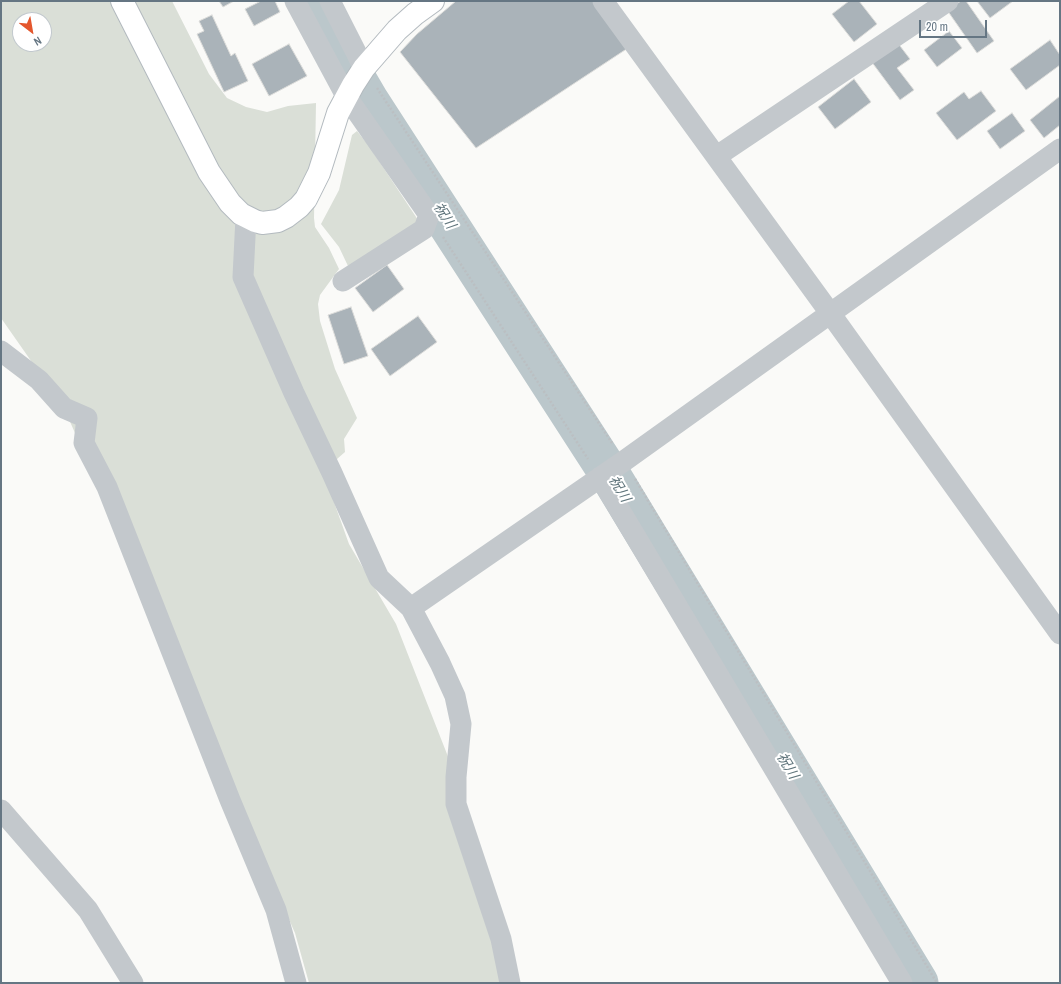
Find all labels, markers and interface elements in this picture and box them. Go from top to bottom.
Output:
north arrow [12,12,52,52]
scale bar [921,12,989,38]
text: 20 m [926,19,948,35]
text: N [31,34,44,49]
water label: 祝川 [429,200,459,232]
water label: 祝川 [605,473,633,505]
water label: 祝川 [773,750,801,782]

